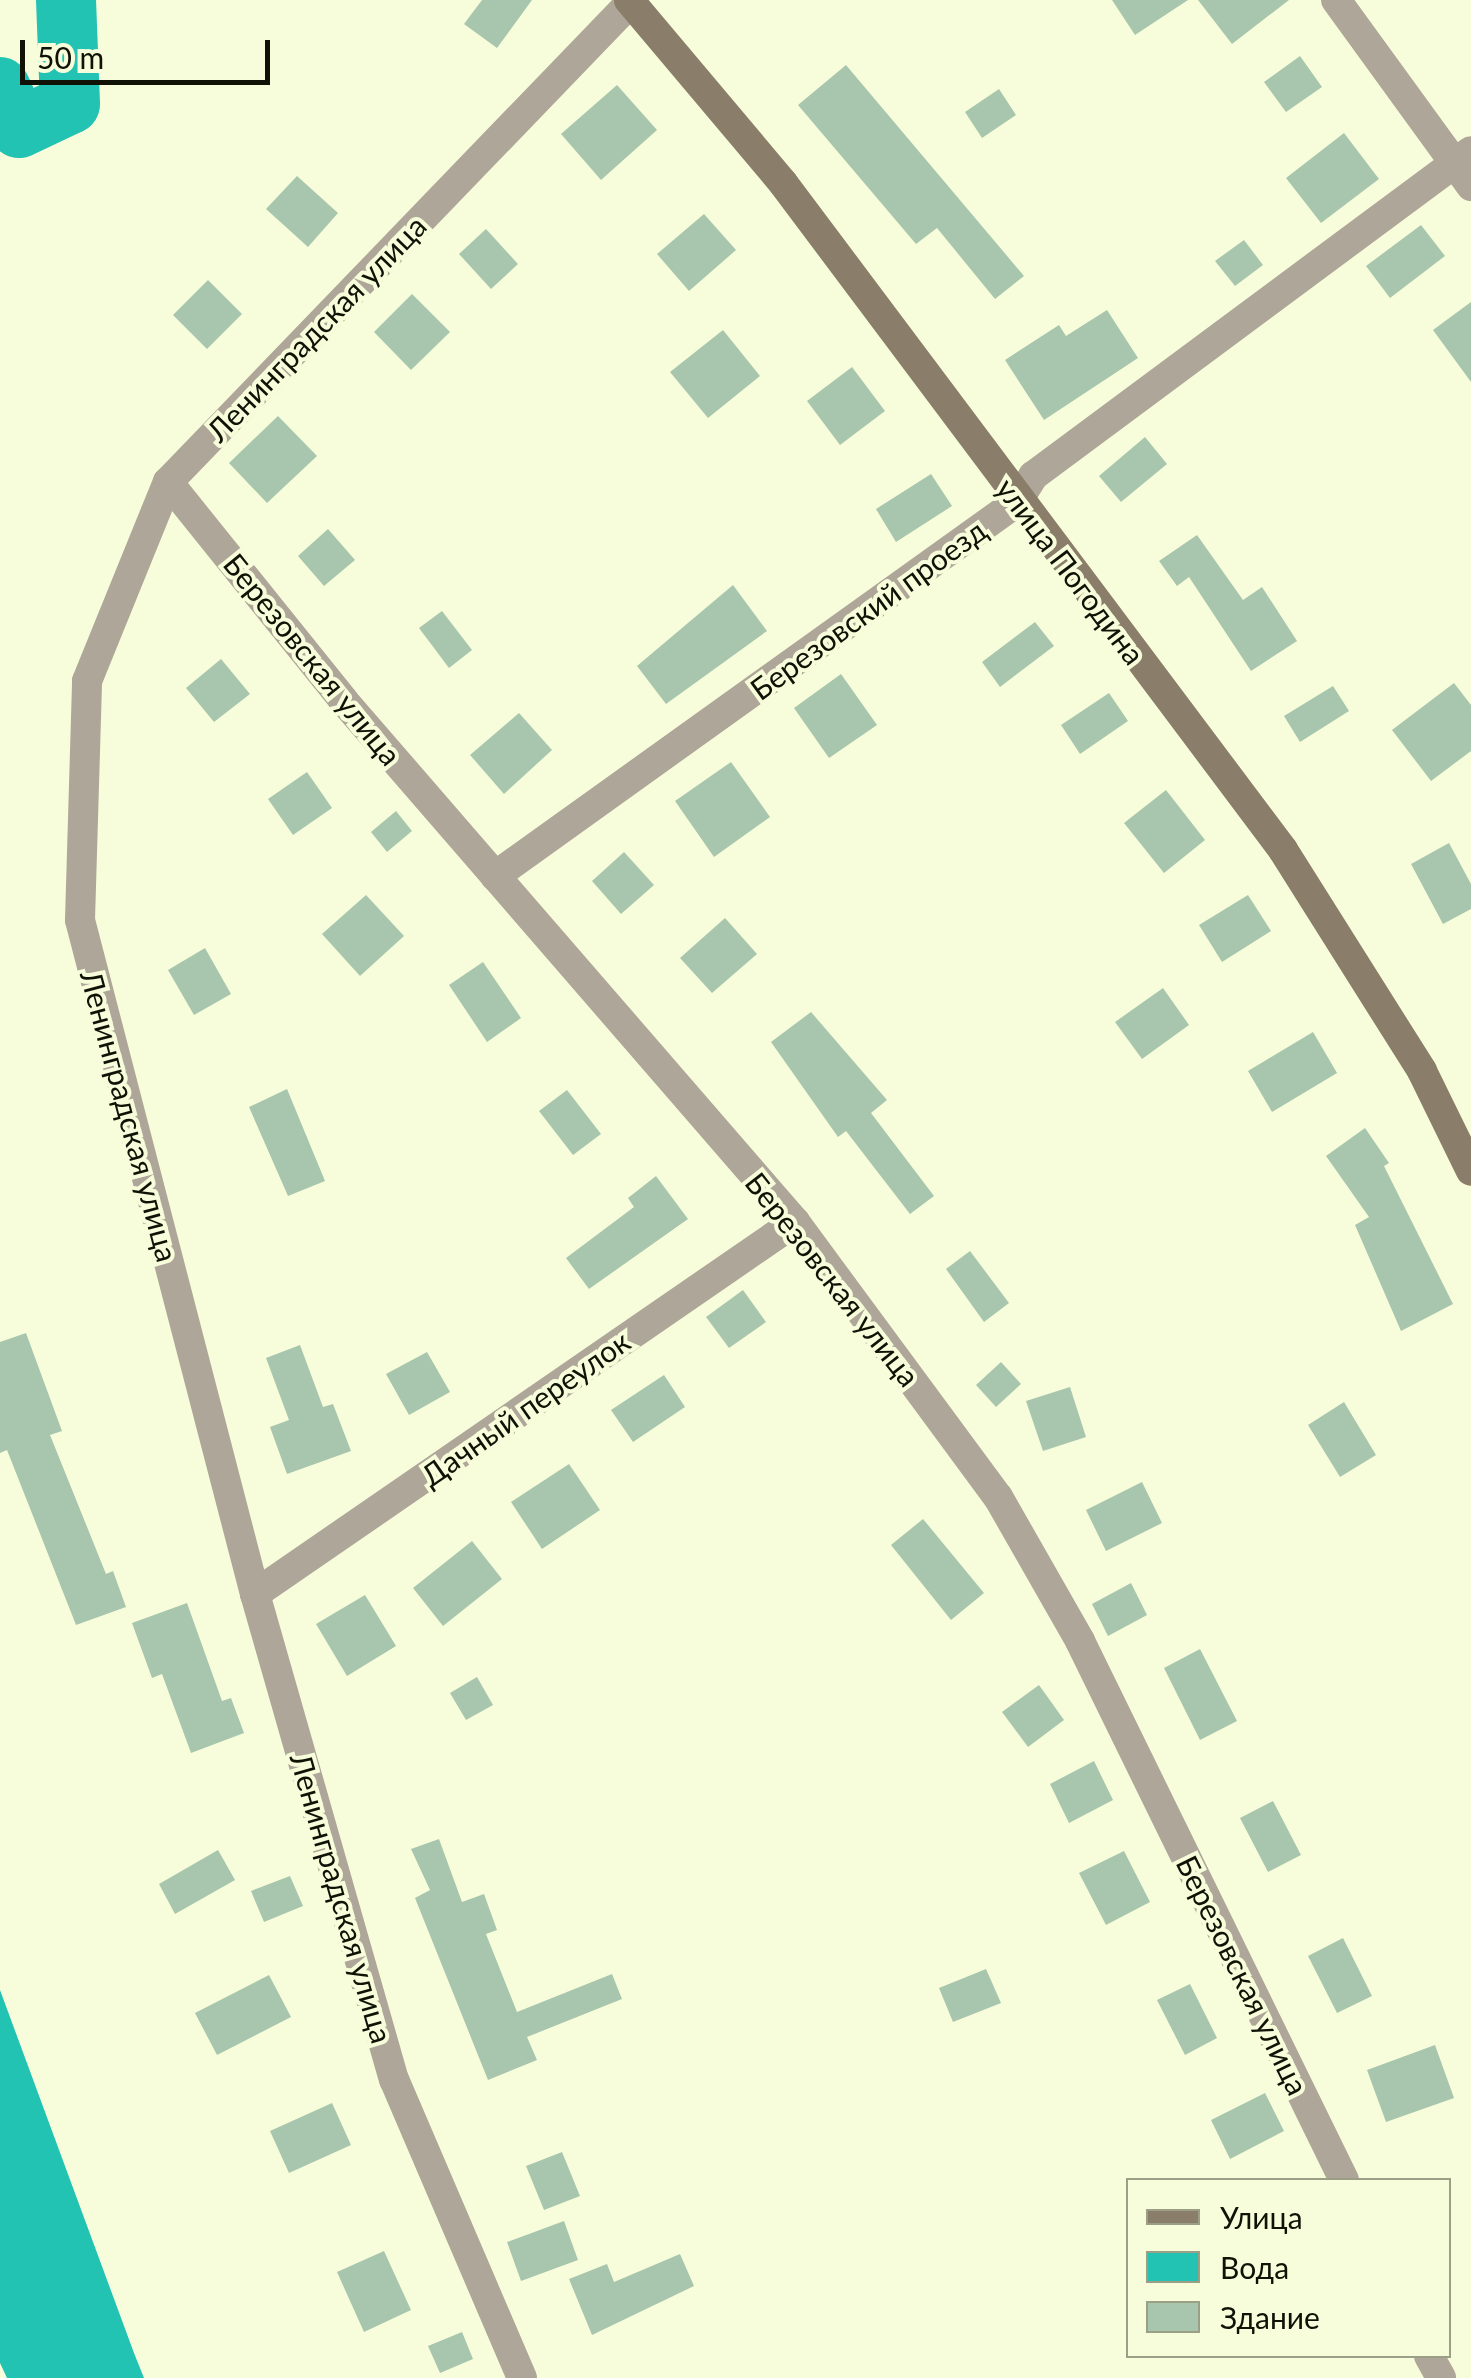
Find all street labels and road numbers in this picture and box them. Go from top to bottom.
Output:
street label: Ленинградская улица [199,208,433,448]
street label: улица Погодина [989,471,1153,671]
street label: Березовский проезд [743,511,993,707]
street label: Березовская улица [217,546,409,772]
street label: Ленинградская улица [74,967,186,1265]
street label: Березовская улица [738,1165,928,1393]
street label: Дачный переулок [414,1323,636,1493]
street label: Ленинградская улица [283,1749,401,2047]
street label: Березовская улица [1169,1850,1317,2100]

